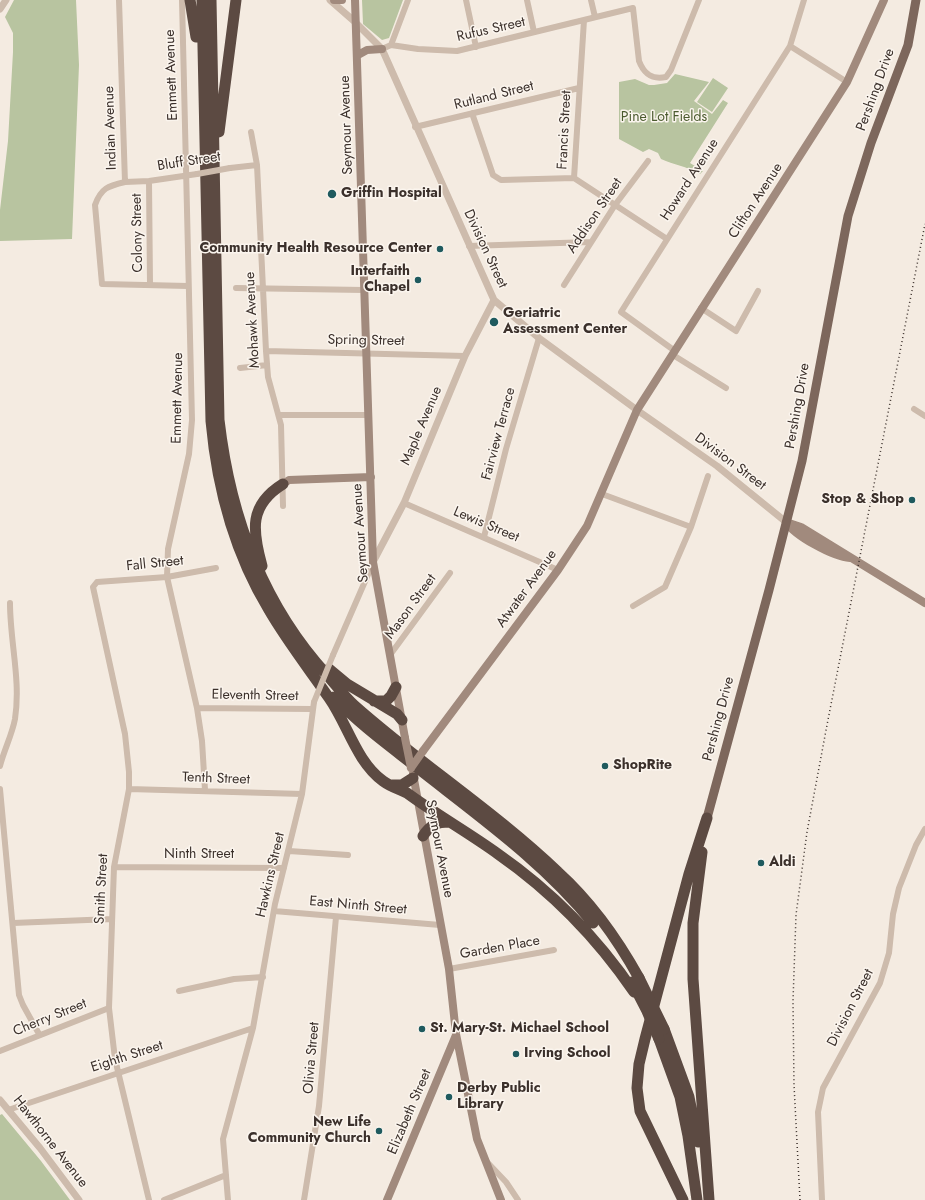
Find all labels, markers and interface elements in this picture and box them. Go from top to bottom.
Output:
street label: Rufus Street [455,14,527,46]
street label: Emmett Avenue [162,29,182,121]
street label: Pershing Drive [853,46,899,134]
street label: Seymour Avenue [337,75,357,175]
street label: Rutland Street [452,78,536,114]
street label: Indian Avenue [101,86,121,170]
street label: Francis Street [555,90,575,170]
park label: Pine Lot Fields [621,110,707,126]
street label: Howard Avenue [657,136,723,224]
street label: Bluff Street [156,149,222,175]
street label: Clifton Avenue [725,160,787,242]
street label: Addison Street [564,175,626,257]
place label: Griffin Hospital [341,186,442,202]
marker: Griffin Hospital [326,188,338,200]
street label: Colony Street [129,193,147,273]
street label: Division Street [459,207,511,291]
place label: Community Health Resource Center [200,241,432,257]
marker: Community Health Resource Center [435,244,445,254]
place label: Interfaith Chapel [351,264,410,296]
street label: Mohawk Avenue [242,271,264,369]
marker: Interfaith Chapel [413,275,423,285]
place label: Geriatric Assessment Center [503,306,627,338]
marker: Geriatric Assessment Center [488,316,500,328]
street label: Spring Street [327,332,405,350]
street label: Emmett Avenue [169,352,187,444]
street label: Pershing Drive [782,362,814,450]
street label: Maple Avenue [398,384,446,468]
street label: Fairview Terrace [479,386,519,482]
street label: Division Street [691,430,769,494]
street label: Seymour Avenue [349,483,373,583]
place label: Stop & Shop [821,492,904,508]
marker: Stop & Shop [907,495,917,505]
street label: Lewis Street [451,504,521,546]
street label: Atwater Avenue [493,547,561,631]
street label: Fall Street [126,553,184,575]
street label: Mason Street [382,571,440,643]
street label: Pershing Drive [700,675,738,763]
street label: Eleventh Street [211,687,299,705]
place label: ShopRite [613,758,672,774]
marker: ShopRite [600,761,610,771]
street label: Tenth Street [182,769,250,789]
street label: Seymour Avenue [421,799,457,899]
street label: Hawkins Street [253,831,289,919]
street label: Ninth Street [164,847,234,863]
street label: Smith Street [92,853,112,925]
place label: Aldi [769,855,796,871]
marker: Aldi [756,858,766,868]
street label: East Ninth Street [309,893,407,919]
street label: Garden Place [459,933,541,963]
street label: Division Street [824,966,878,1050]
street label: Cherry Street [11,996,89,1040]
street label: Olivia Street [300,1021,324,1095]
place label: St. Mary-St. Michael School [430,1021,609,1037]
marker: St. Mary-St. Michael School [417,1024,427,1034]
street label: Eighth Street [89,1037,165,1077]
place label: Irving School [524,1046,611,1062]
marker: Irving School [511,1049,521,1059]
street label: Elizabeth Street [384,1067,436,1157]
place label: Derby Public Library [457,1081,541,1114]
marker: Derby Public Library [444,1092,454,1102]
street label: Hawthorne Avenue [9,1093,91,1191]
place label: New Life Community Church [248,1115,371,1148]
marker: New Life Community Church [374,1126,384,1136]

